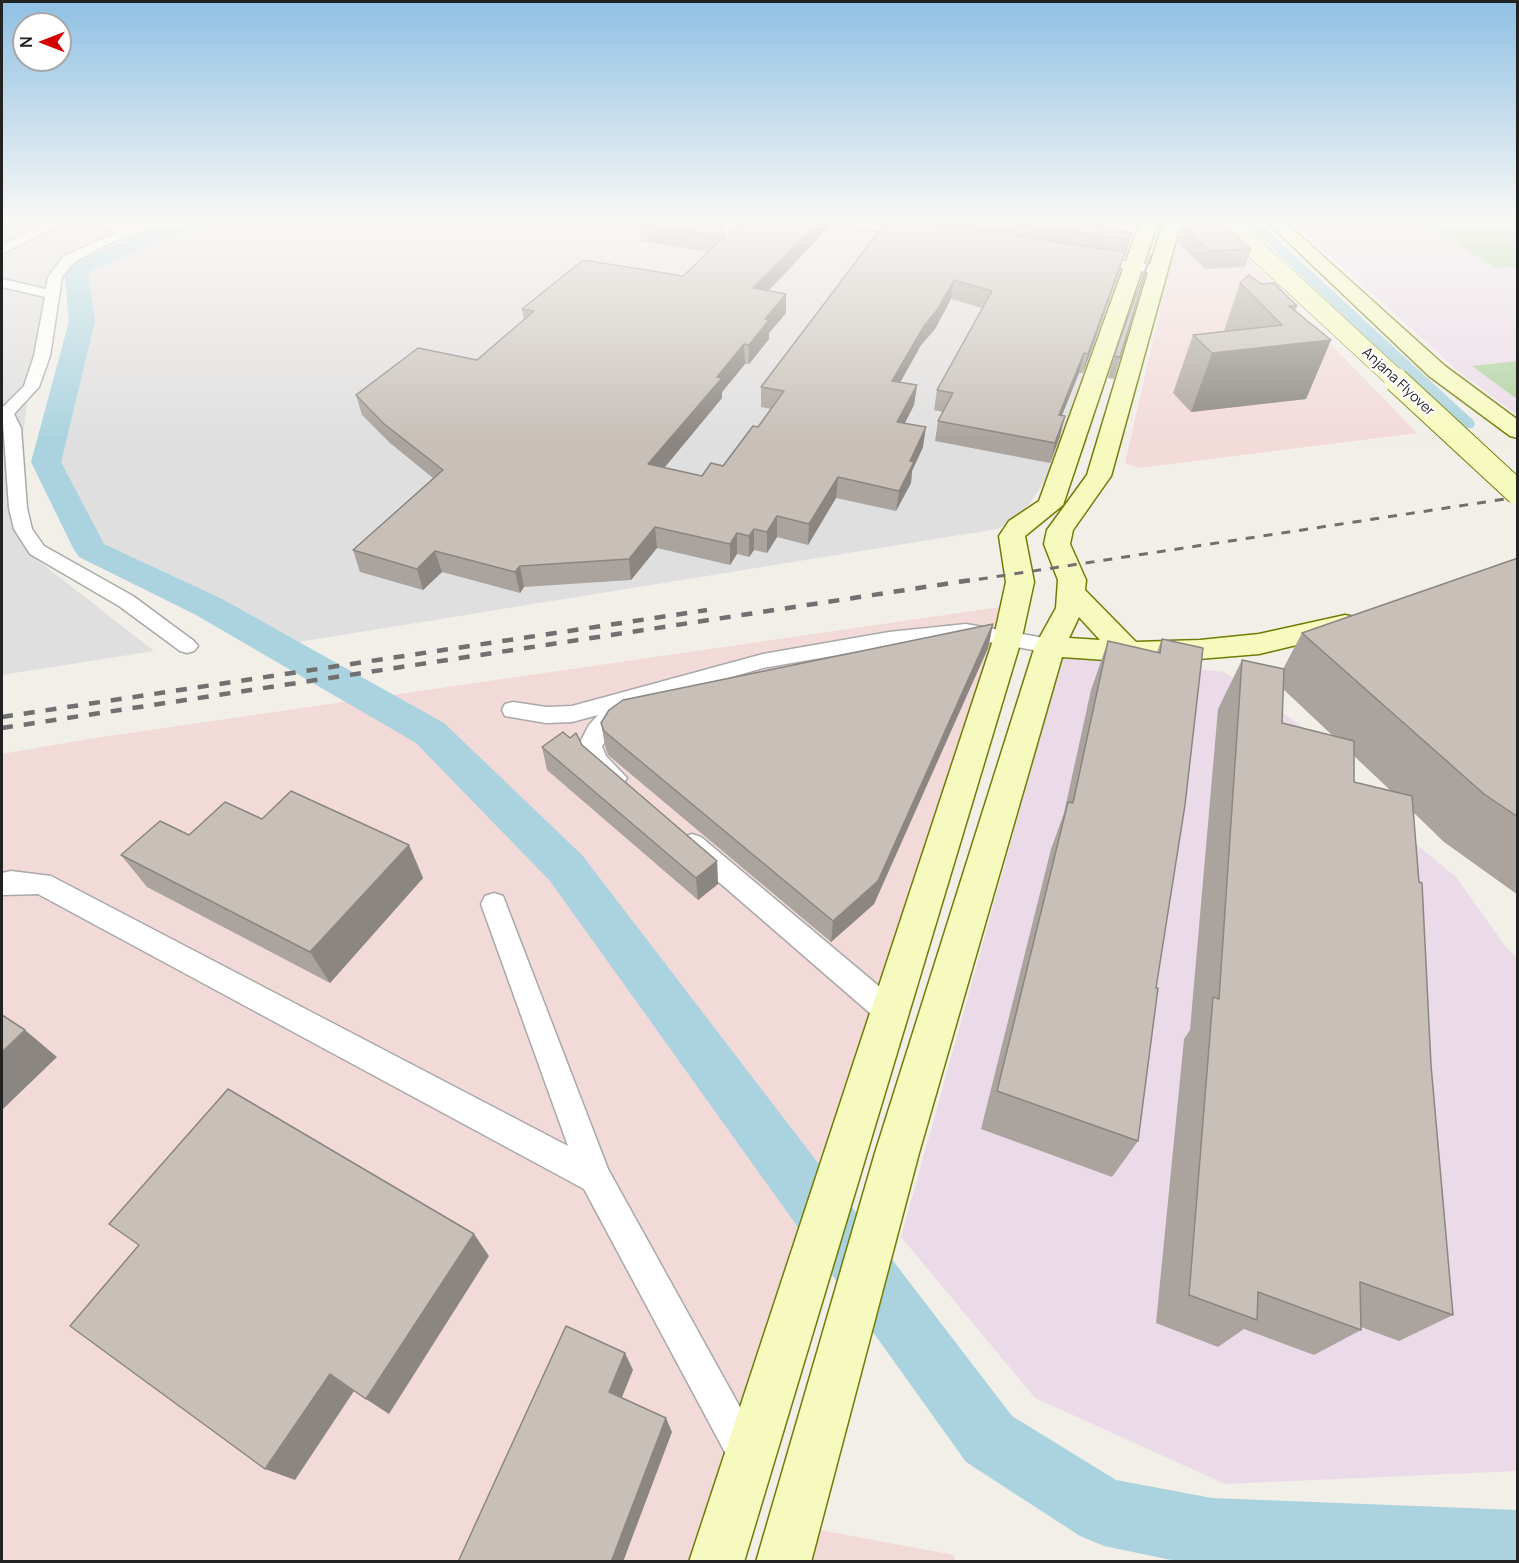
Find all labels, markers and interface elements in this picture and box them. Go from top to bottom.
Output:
north arrow [12,12,72,72]
text: N [15,36,37,48]
street label: Anjana Flyover [1358,344,1438,420]

